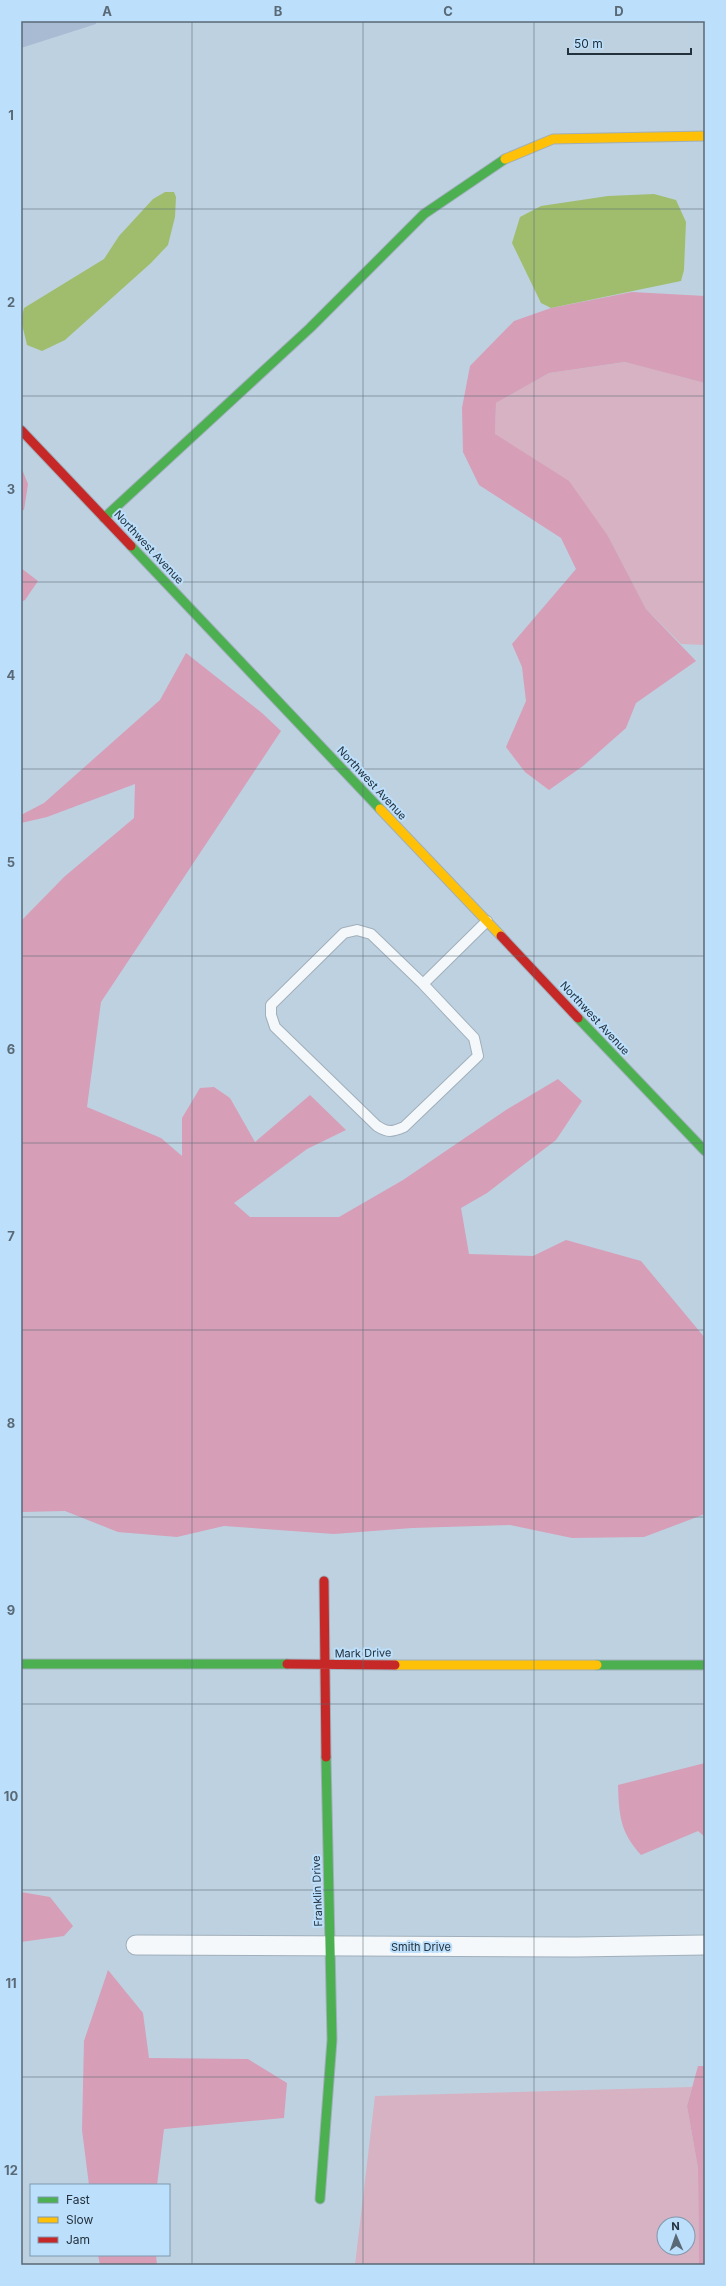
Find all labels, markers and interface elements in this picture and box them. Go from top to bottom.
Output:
text: A [102,3,112,19]
text: B [274,3,283,19]
text: C [443,3,453,19]
text: D [614,3,624,19]
scale bar [568,30,691,56]
text: 50 m [574,36,603,51]
text: 1 [8,107,14,123]
text: 2 [7,294,15,310]
text: 3 [7,481,15,497]
street label: Northwest Avenue [111,507,187,587]
text: 4 [7,667,16,683]
street label: Northwest Avenue [334,743,410,823]
text: 5 [7,854,15,870]
street label: Northwest Avenue [557,978,633,1058]
text: 6 [7,1041,15,1057]
text: 7 [7,1228,15,1244]
text: 8 [7,1415,15,1431]
text: 9 [7,1602,15,1618]
street label: Mark Drive [334,1646,392,1660]
text: 10 [4,1788,18,1804]
street label: Franklin Drive [309,1855,325,1927]
street label: Smith Drive [391,1940,451,1954]
text: 11 [5,1975,17,1991]
text: 12 [4,2162,18,2178]
legend [30,2184,170,2256]
text: Fast [66,2192,90,2207]
text: Slow [66,2212,94,2227]
north arrow [656,2216,696,2256]
text: N [671,2219,680,2233]
text: Jam [66,2232,90,2247]

